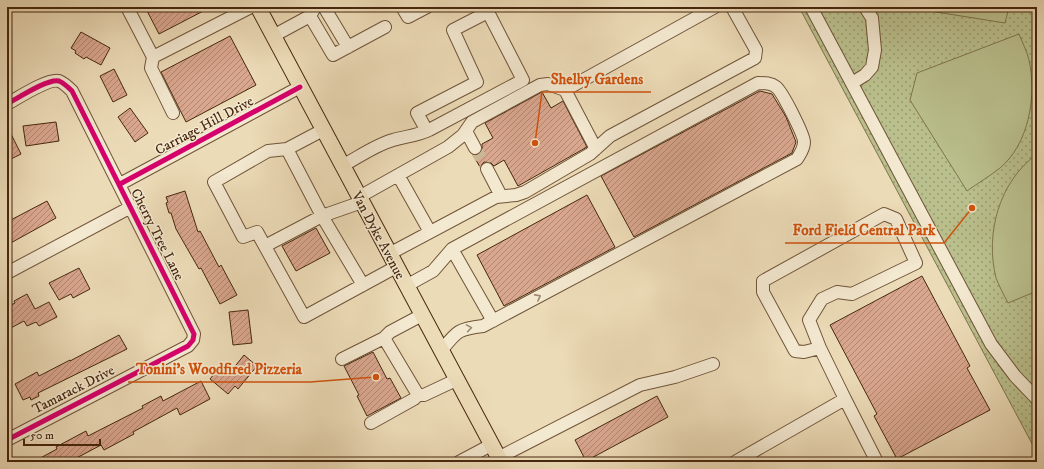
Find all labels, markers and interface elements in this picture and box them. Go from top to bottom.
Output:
callout: Shelby Gardens [542,65,651,92]
text: Shelby Gardens [551,70,643,89]
street label: Carriage Hill Drive [152,92,257,159]
street label: Cherry Tree Lane [126,186,188,284]
street label: Van Dyke Avenue [347,187,409,283]
callout: Ford Field Central Park [785,216,944,243]
text: Ford Field Central Park [792,221,936,240]
one-way arrow [534,294,541,301]
one-way arrow [466,324,472,333]
callout: Tonini's Woodfired Pizzeria [128,355,310,382]
text: Tonini's Woodfired Pizzeria [135,360,303,379]
street label: Tamarack Drive [29,361,118,418]
scale bar [24,421,100,447]
text: 50 m [30,428,54,443]

